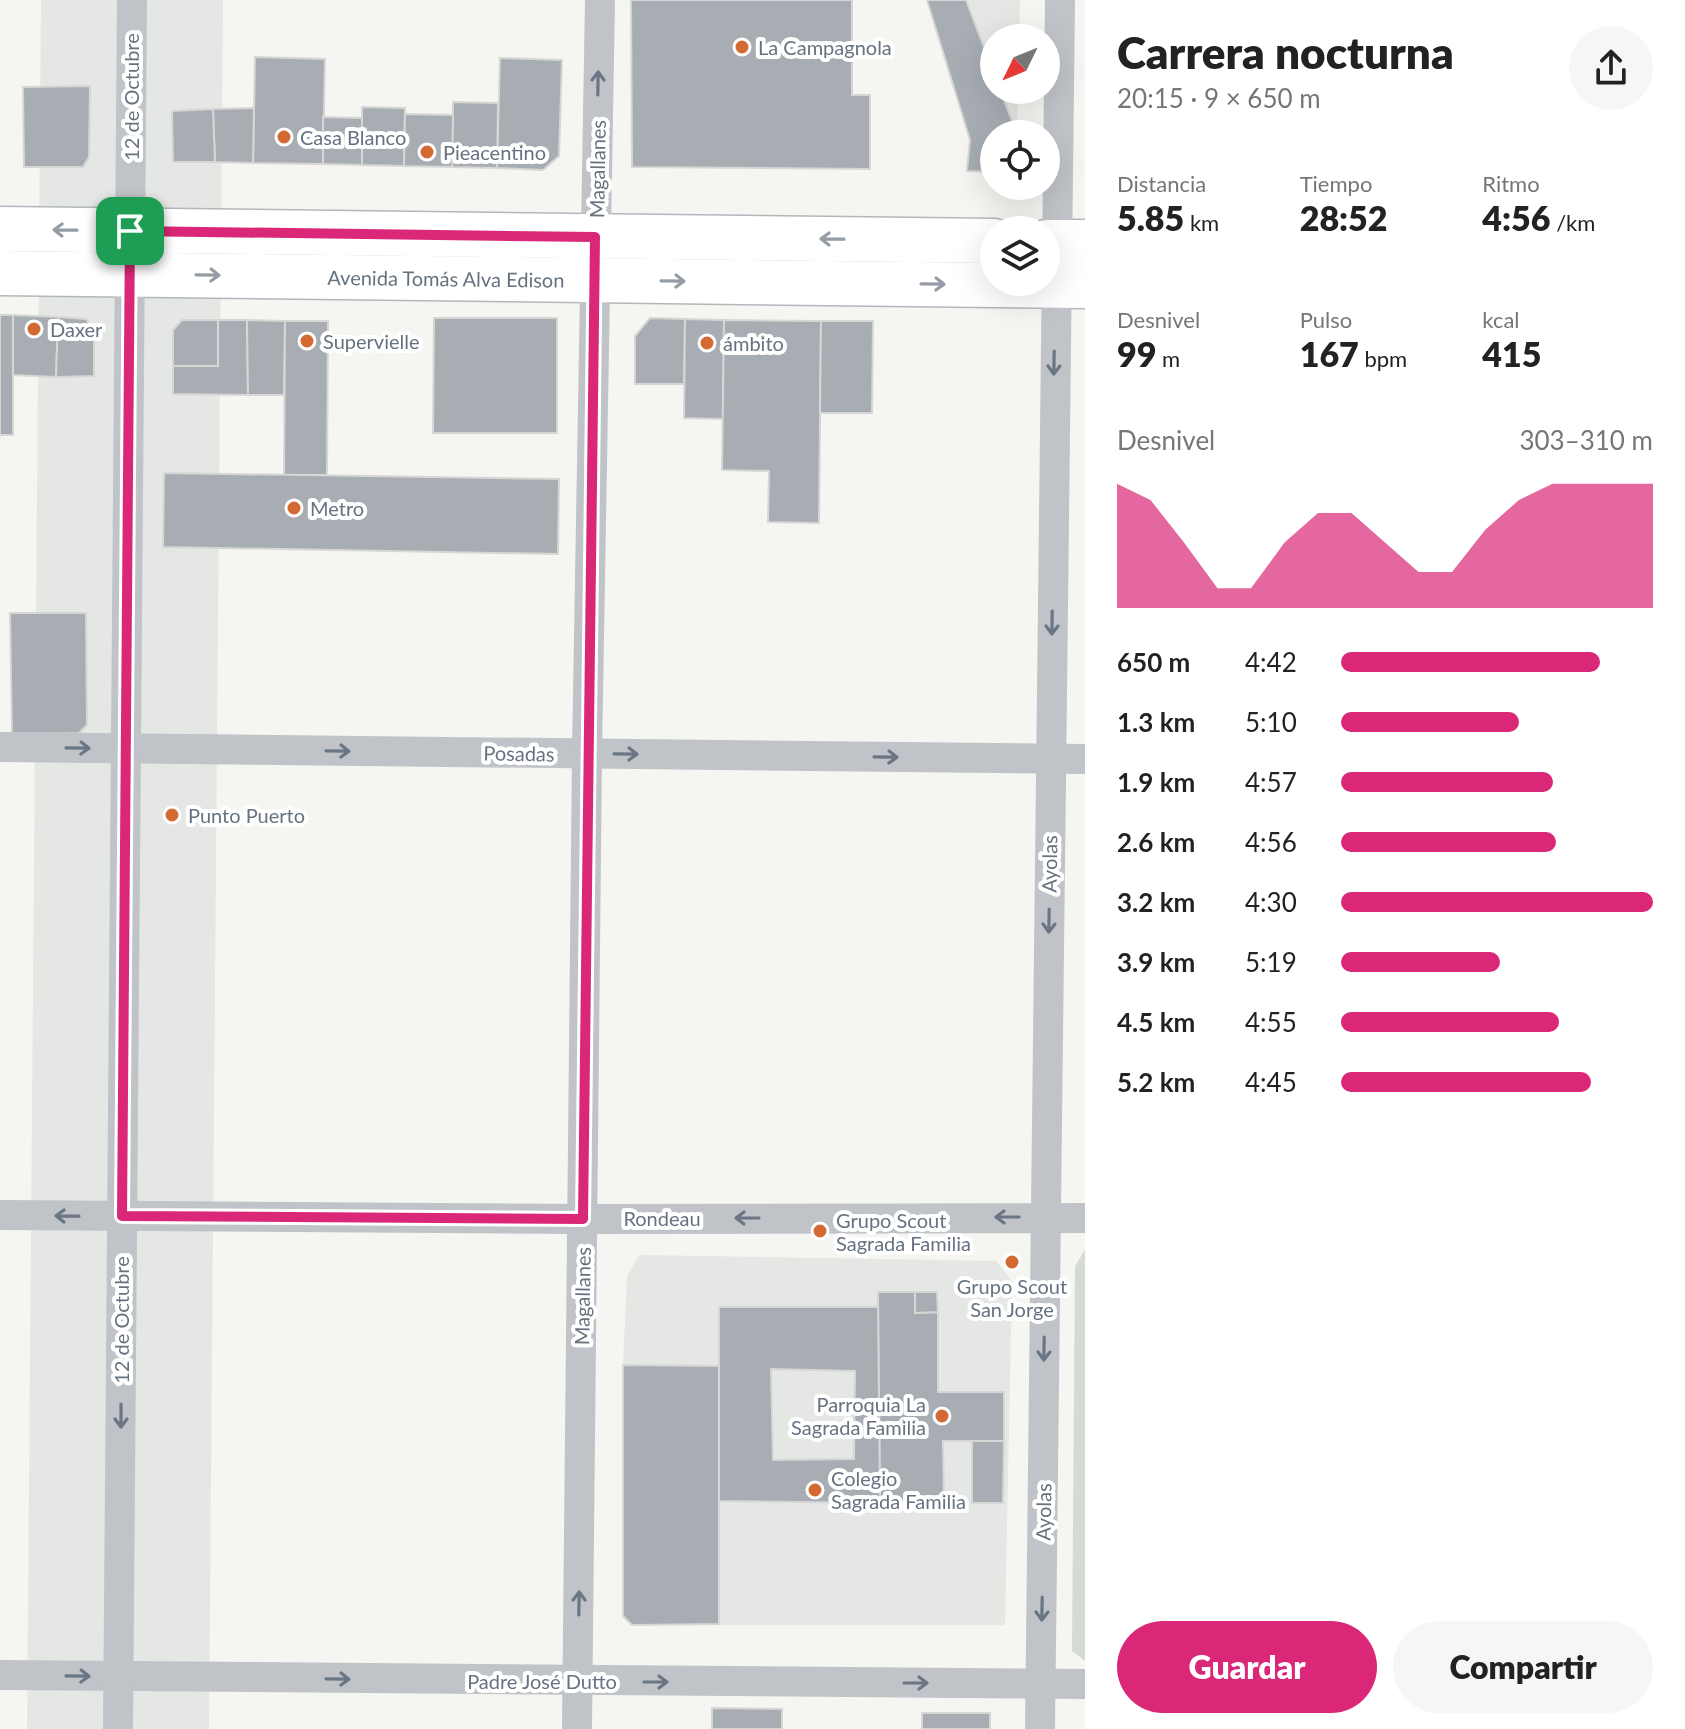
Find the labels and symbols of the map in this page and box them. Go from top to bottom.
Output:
north arrow [980,24,1060,104]
street label: 12 de Octubre [119,33,143,161]
place label: La Campagnola [758,35,892,59]
marker: La Campagnola [733,38,751,56]
one-way arrow [590,70,606,97]
street label: Magallanes [584,120,610,218]
place label: Casa Blanco [300,125,406,149]
marker: Casa Blanco [275,128,293,146]
place label: Pieacentino [443,140,546,164]
marker: Pieacentino [418,143,436,161]
pin [96,197,164,265]
one-way arrow [52,222,79,238]
one-way arrow [819,231,846,247]
street label: Avenida Tomás Alva Edison [327,265,565,292]
one-way arrow [194,268,221,283]
one-way arrow [659,273,686,289]
one-way arrow [919,276,946,292]
place label: Daxer [50,317,103,341]
marker: Daxer [25,320,43,338]
place label: Supervielle [323,329,420,353]
place label: ámbito [723,331,784,355]
marker: Supervielle [298,332,316,350]
marker: ámbito [698,334,716,352]
one-way arrow [1046,349,1062,376]
place label: Metro [310,496,364,520]
marker: Metro [285,499,303,517]
one-way arrow [1044,609,1059,636]
one-way arrow [64,740,91,756]
street label: Posadas [483,740,555,766]
one-way arrow [324,743,351,758]
one-way arrow [612,746,639,762]
one-way arrow [872,749,899,765]
place label: Punto Puerto [188,803,305,827]
marker: Punto Puerto [163,806,181,824]
street label: Ayolas [1037,835,1061,893]
one-way arrow [1041,907,1057,934]
street label: Rondeau [623,1206,701,1230]
one-way arrow [54,1208,81,1223]
place label: Grupo Scout Sagrada Familia [836,1208,971,1255]
one-way arrow [994,1209,1021,1225]
one-way arrow [734,1210,761,1226]
marker: Grupo Scout Sagrada Familia [811,1222,829,1240]
street label: Magallanes [569,1247,595,1345]
marker: Grupo Scout San Jorge [1003,1253,1021,1271]
street label: 12 de Octubre [109,1256,133,1384]
place label: Grupo Scout San Jorge [957,1274,1067,1321]
one-way arrow [1037,1335,1052,1362]
place label: Parroquia La Sagrada Familia [791,1392,926,1439]
one-way arrow [113,1402,128,1429]
marker: Parroquia La Sagrada Familia [933,1407,951,1425]
place label: Colegio Sagrada Familia [831,1466,966,1513]
marker: Colegio Sagrada Familia [806,1481,824,1499]
street label: Ayolas [1031,1483,1055,1541]
one-way arrow [571,1590,587,1617]
one-way arrow [1034,1595,1049,1622]
one-way arrow [64,1668,91,1684]
street label: Padre José Dutto [467,1669,617,1693]
one-way arrow [324,1671,351,1687]
one-way arrow [642,1674,669,1690]
one-way arrow [902,1675,929,1691]

